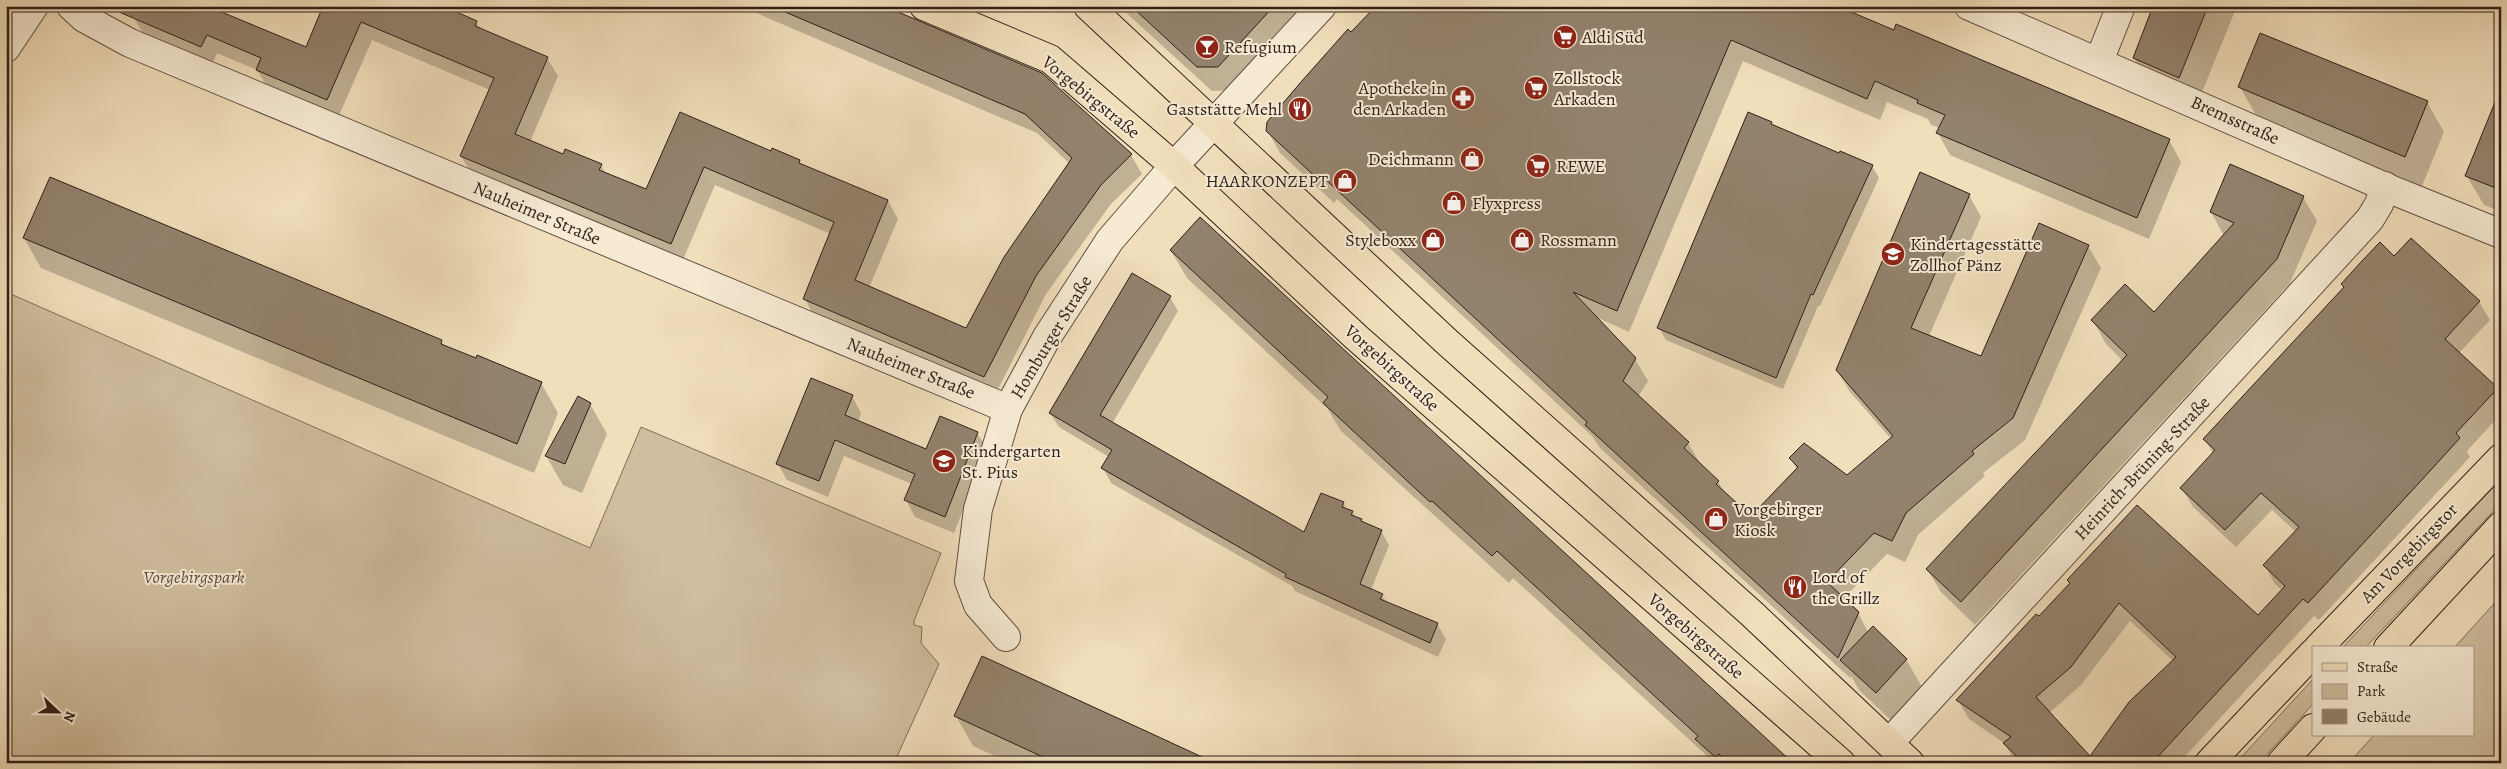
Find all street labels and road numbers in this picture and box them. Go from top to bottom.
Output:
street label: Vorgebirgstraße [1036,49,1145,144]
street label: Bremsstraße [2187,90,2283,150]
street label: Nauheimer Straße [470,175,604,251]
street label: Homburger Straße [1005,271,1097,403]
street label: Vorgebirgstraße [1339,318,1445,417]
street label: Nauheimer Straße [843,331,979,405]
street label: Heinrich-Brüning-Straße [2069,391,2215,545]
street label: Am Vorgebirgstor [2354,498,2463,609]
street label: Vorgebirgstraße [1642,587,1749,684]

